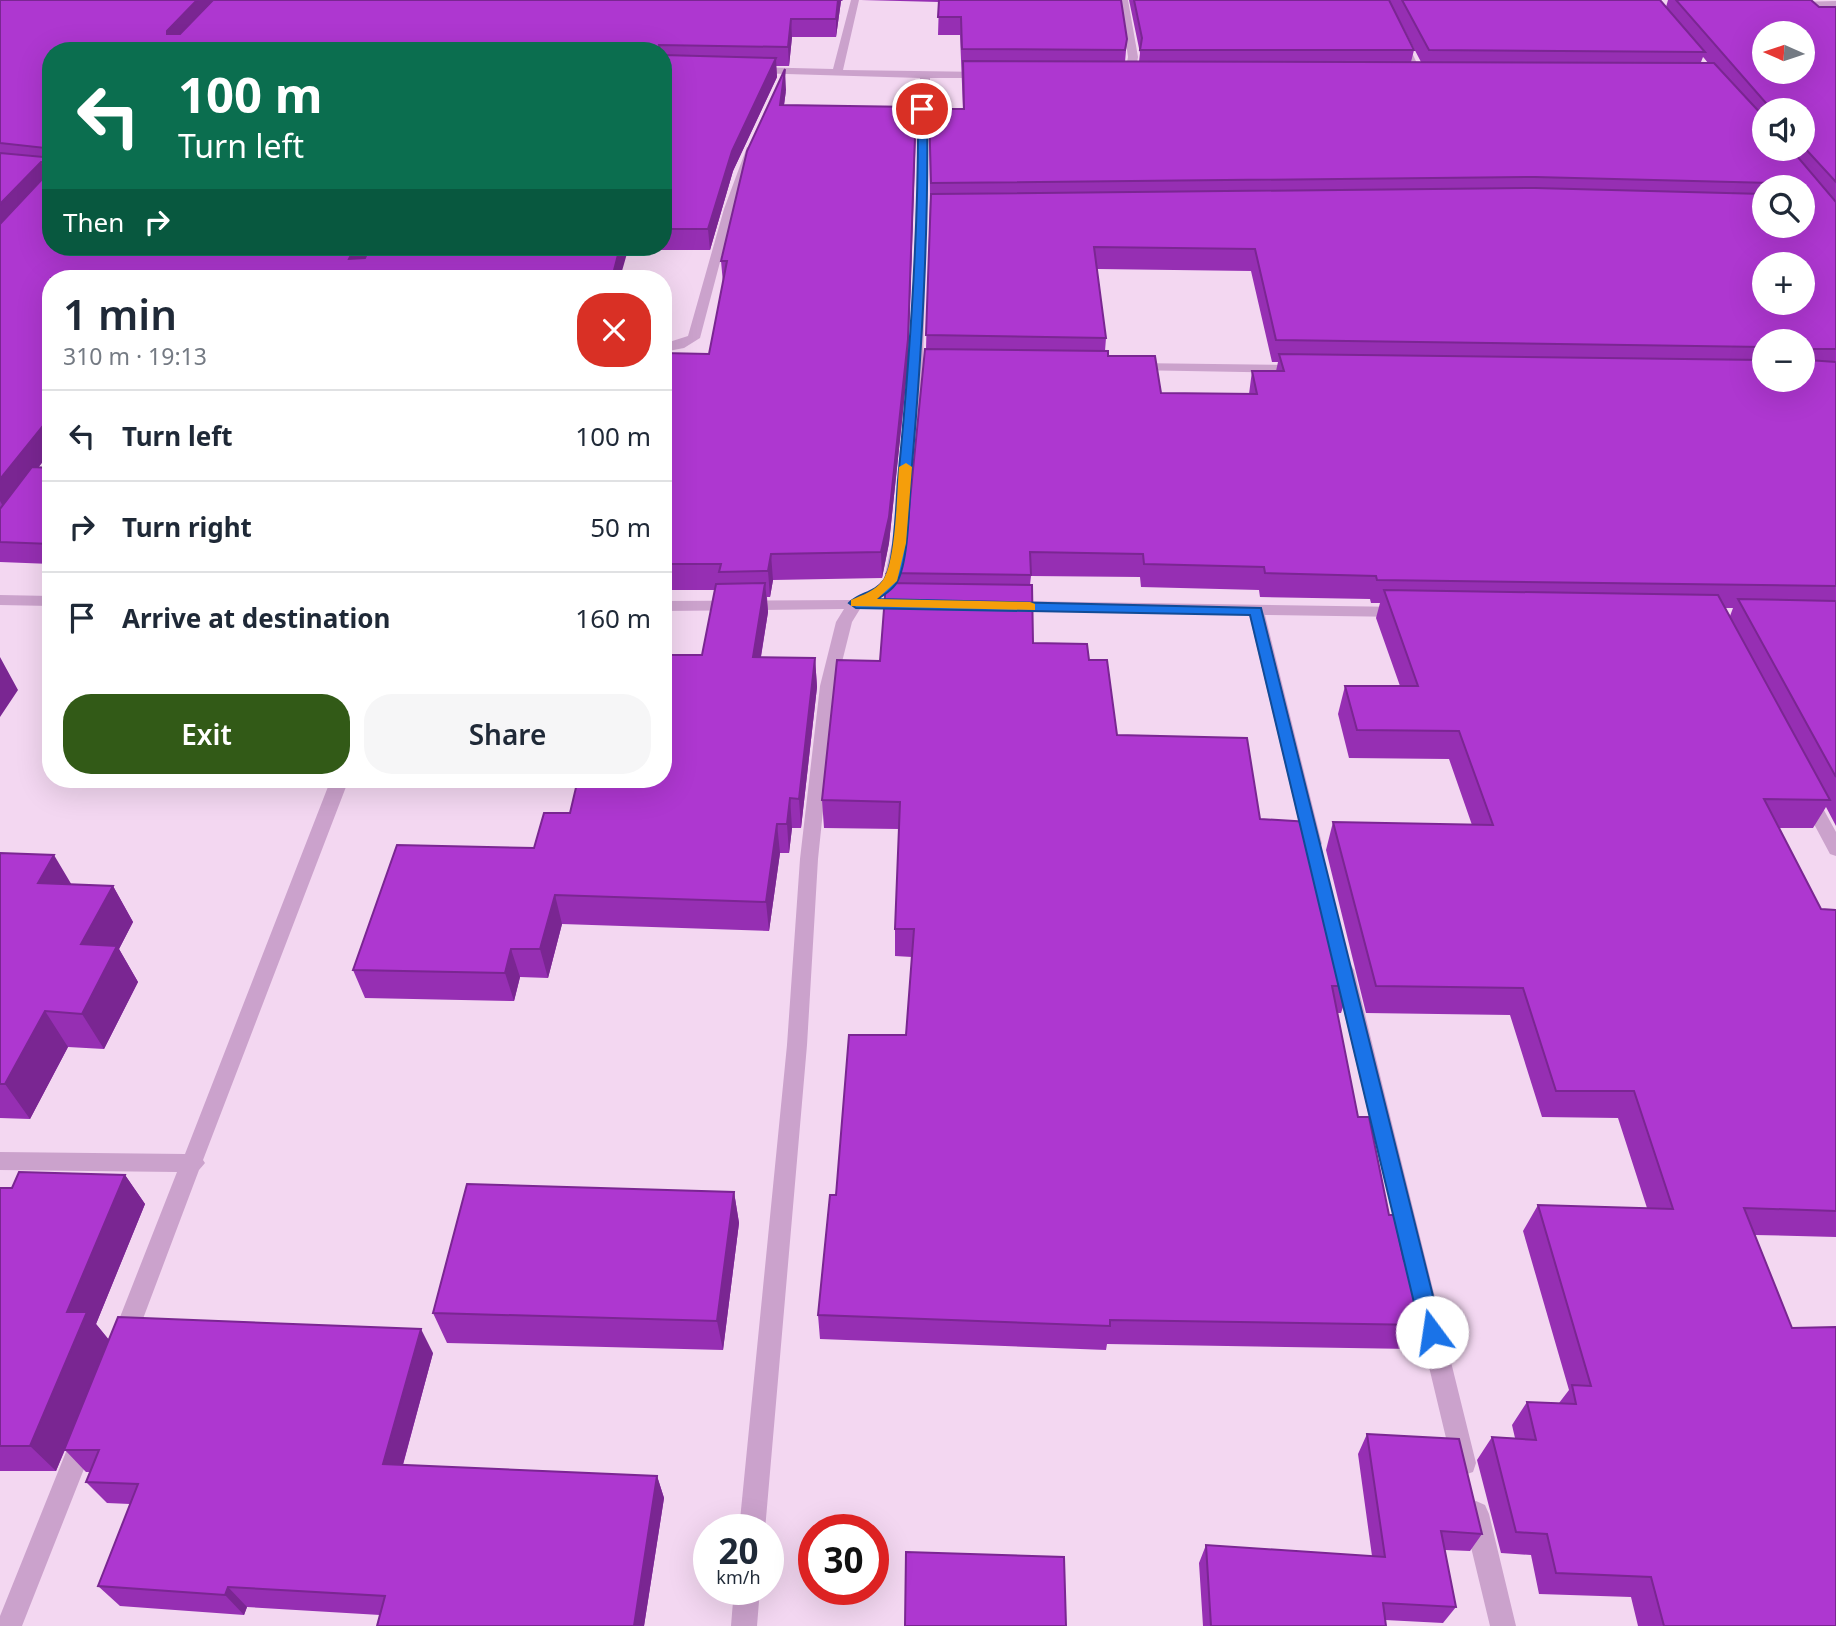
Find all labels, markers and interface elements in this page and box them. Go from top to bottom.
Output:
north arrow [1752,21,1815,84]
map controls [1752,21,1815,392]
text: 100 m [178,61,323,127]
icon: left [63,70,154,161]
pin [892,79,952,139]
icon: arrive [903,90,941,128]
button: sound [1752,98,1815,161]
text: Turn left [178,124,304,167]
button: search [1752,175,1815,238]
icon: right [138,203,176,241]
text: Then [63,204,124,240]
button: + [1752,252,1815,315]
text: 1 min [63,285,177,342]
button: close [577,293,651,367]
button: − [1752,329,1815,392]
text: 310 m · 19:13 [63,340,207,372]
icon: left [63,417,101,455]
text: Turn left [122,418,233,454]
text: 100 m [575,418,651,454]
icon: right [63,508,101,546]
text: Turn right [122,509,252,545]
text: 50 m [590,509,651,545]
icon: arrive [63,599,101,637]
text: Arrive at destination [122,600,391,636]
text: 160 m [575,600,651,636]
button: Exit [63,694,350,774]
button: Share [364,694,651,774]
position arrow [1395,1295,1469,1369]
speed limit sign: 30 [798,1514,889,1605]
text: 20 [718,1527,759,1574]
text: km/h [716,1565,761,1589]

